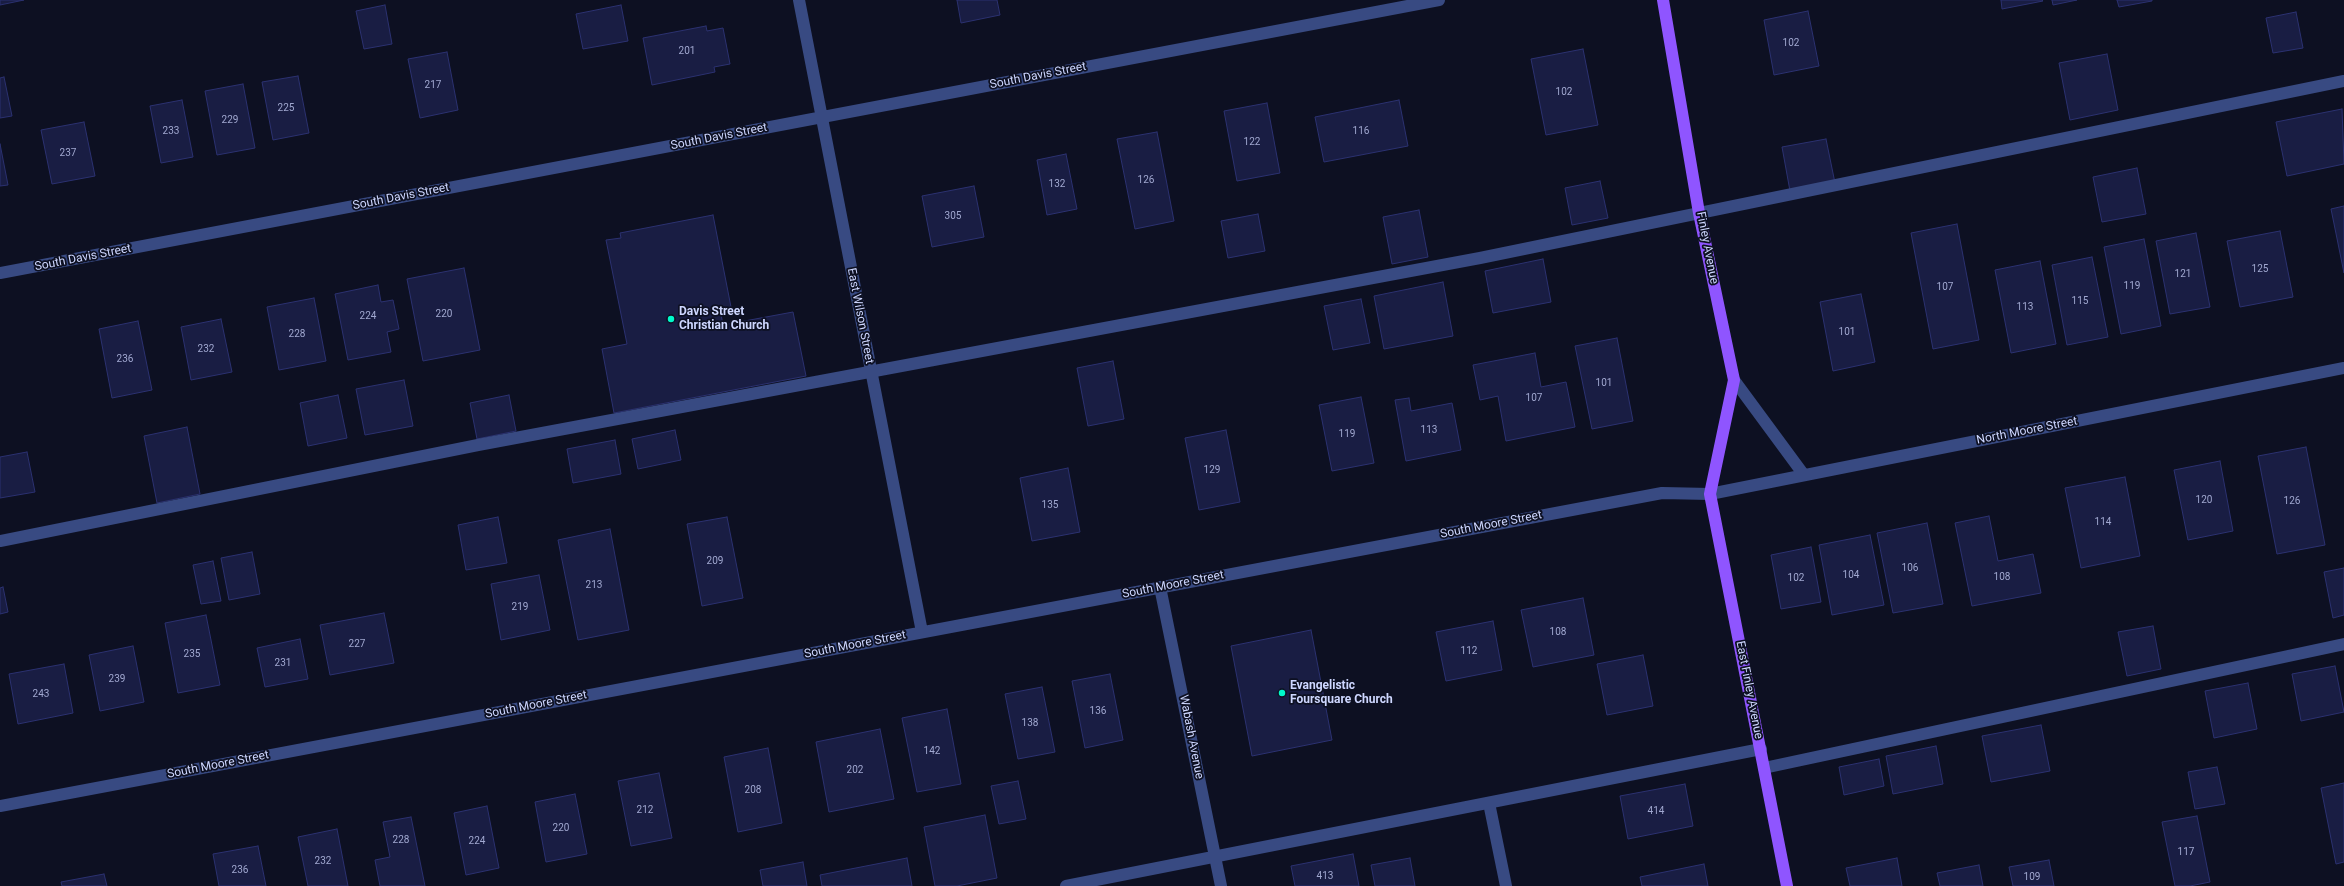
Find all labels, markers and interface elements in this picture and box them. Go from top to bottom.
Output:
house number: 102 [1783,37,1799,49]
house number: 201 [679,45,695,57]
street label: South Davis Street [989,60,1087,92]
house number: 217 [425,79,441,91]
house number: 102 [1556,86,1572,98]
house number: 225 [278,102,294,114]
house number: 229 [222,114,238,126]
street label: South Davis Street [670,121,768,153]
house number: 233 [163,125,179,137]
house number: 116 [1353,125,1369,137]
house number: 122 [1244,136,1260,148]
house number: 237 [60,147,76,159]
house number: 126 [1138,174,1154,186]
house number: 132 [1049,178,1065,190]
street label: South Davis Street [352,181,450,213]
house number: 305 [945,210,961,222]
street label: Finley Avenue [1693,211,1721,285]
street label: South Davis Street [34,242,132,274]
house number: 125 [2252,263,2268,275]
street label: East Wilson Street [844,267,876,365]
house number: 121 [2175,268,2191,280]
house number: 119 [2124,280,2140,292]
house number: 107 [1937,281,1953,293]
house number: 115 [2072,295,2088,307]
house number: 113 [2017,301,2033,313]
place label: Davis Street Christian Church [679,305,769,333]
house number: 220 [436,308,452,320]
house number: 224 [360,310,376,322]
marker: Davis Street Christian Church [666,314,676,324]
house number: 101 [1839,326,1855,338]
house number: 228 [289,328,305,340]
house number: 232 [198,343,214,355]
house number: 236 [117,353,133,365]
house number: 101 [1596,377,1612,389]
house number: 107 [1526,392,1542,404]
street label: North Moore Street [1975,414,2079,448]
house number: 113 [1421,424,1437,436]
house number: 119 [1339,428,1355,440]
house number: 129 [1204,464,1220,476]
house number: 120 [2196,494,2212,506]
house number: 126 [2284,495,2300,507]
house number: 135 [1042,499,1058,511]
street label: South Moore Street [1439,508,1543,542]
house number: 114 [2095,516,2111,528]
house number: 209 [707,555,723,567]
house number: 106 [1902,562,1918,574]
street label: South Moore Street [1121,568,1225,602]
house number: 104 [1843,569,1859,581]
house number: 108 [1994,571,2010,583]
house number: 102 [1788,572,1804,584]
house number: 213 [586,579,602,591]
house number: 219 [512,601,528,613]
house number: 108 [1550,626,1566,638]
street label: South Moore Street [803,628,907,662]
house number: 227 [349,638,365,650]
street label: East Finley Avenue [1732,640,1766,740]
house number: 112 [1461,645,1477,657]
house number: 235 [184,648,200,660]
house number: 231 [275,657,291,669]
house number: 239 [109,673,125,685]
place label: Evangelistic Foursquare Church [1290,679,1393,707]
house number: 243 [33,688,49,700]
street label: South Moore Street [484,688,588,722]
marker: Evangelistic Foursquare Church [1277,688,1287,698]
street label: Wabash Avenue [1176,694,1206,780]
house number: 136 [1090,705,1106,717]
house number: 138 [1022,717,1038,729]
house number: 142 [924,745,940,757]
street label: South Moore Street [166,748,270,782]
house number: 202 [847,764,863,776]
house number: 208 [745,784,761,796]
house number: 212 [637,804,653,816]
house number: 414 [1648,805,1664,817]
house number: 220 [553,822,569,834]
house number: 228 [393,834,409,846]
house number: 224 [469,835,485,847]
house number: 117 [2178,846,2194,858]
house number: 232 [315,855,331,867]
house number: 236 [232,864,248,876]
house number: 413 [1317,870,1333,882]
house number: 109 [2024,871,2040,883]

